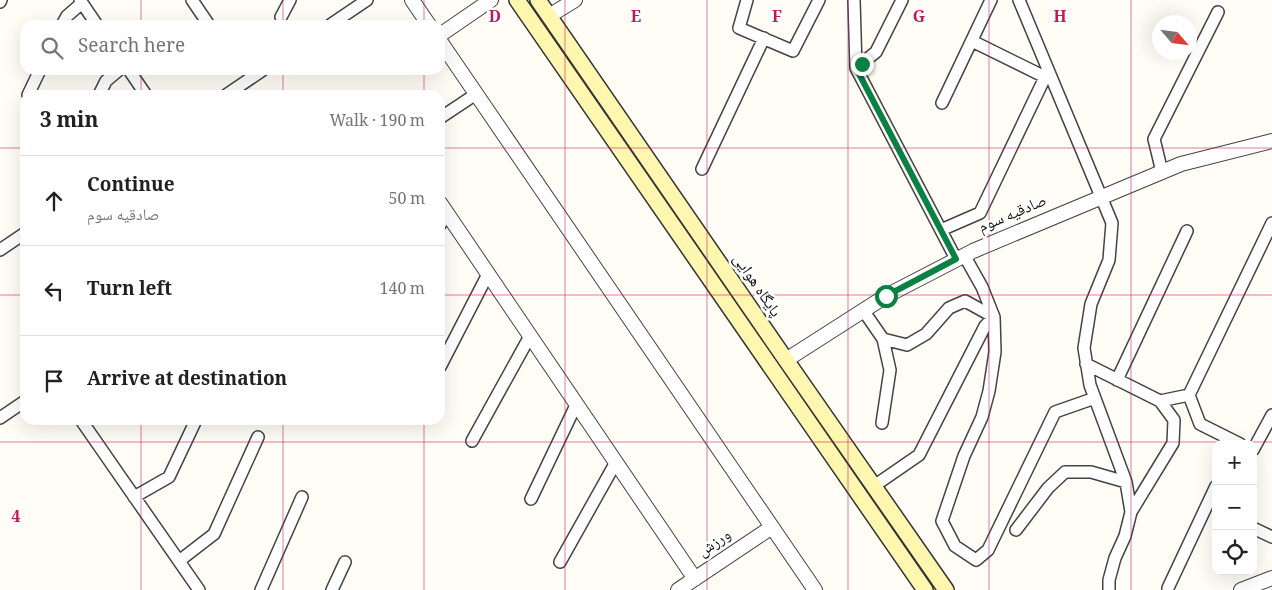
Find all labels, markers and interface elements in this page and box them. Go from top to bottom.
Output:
text: D [489,5,501,32]
text: E [631,5,641,32]
text: F [772,5,782,32]
text: G [913,5,925,32]
text: H [1053,5,1067,32]
north arrow [1152,15,1197,60]
search box [20,20,445,75]
text: Search here [78,32,185,64]
icon: search [38,34,66,62]
route end [851,53,874,76]
text: 3 min [40,105,99,140]
text: Walk · 190 m [329,109,425,136]
text: Continue [87,171,175,203]
icon: ahead [40,187,68,215]
text: 50 m [388,187,425,214]
street label: صادقیه سوم [974,188,1052,242]
text: صادقیه سوم [87,203,159,230]
street label: پایگاه هوایی [725,248,788,324]
text: Turn left [87,275,172,307]
icon: left [40,277,68,305]
text: 140 m [380,277,425,304]
route start [875,285,898,308]
text: Arrive at destination [87,365,287,397]
icon: arrive [40,367,68,395]
map controls [1212,440,1257,575]
button: + [1212,440,1257,485]
button: − [1212,485,1257,530]
text: 4 [12,505,21,532]
street label: ورزش [693,523,737,565]
button: locate [1212,530,1257,575]

